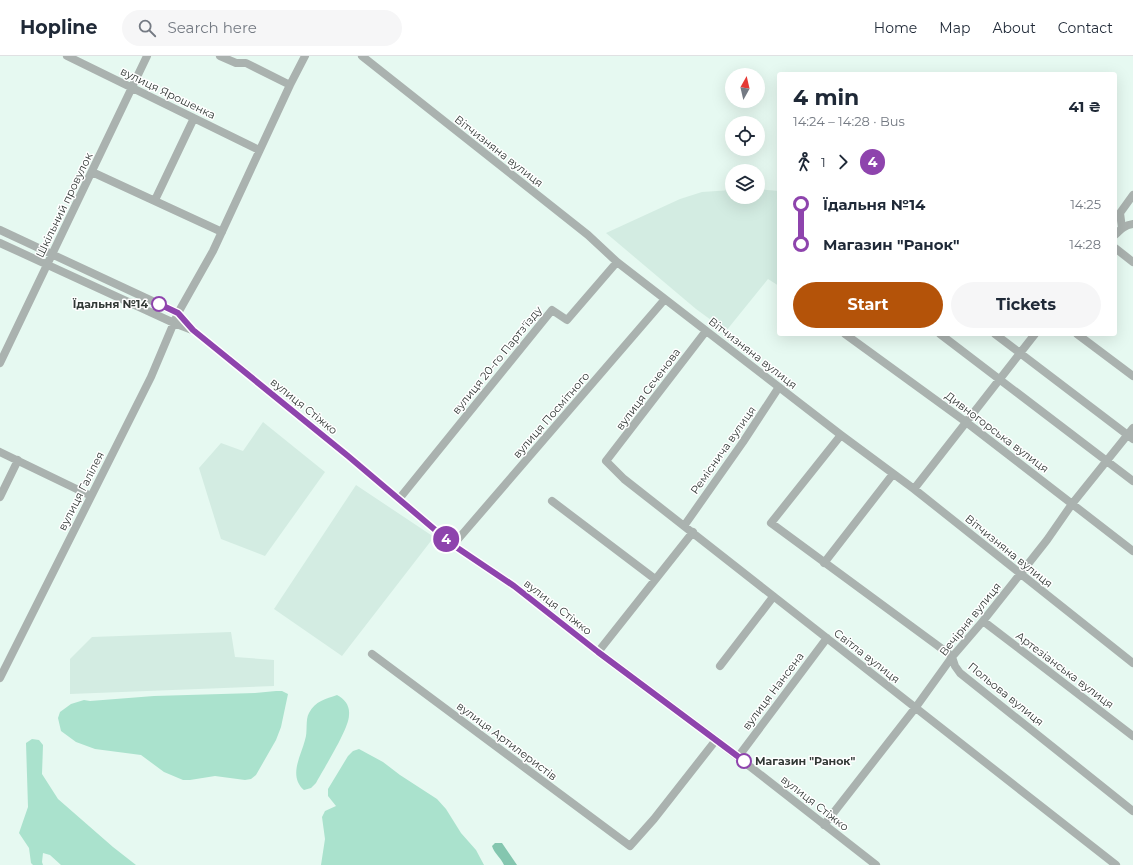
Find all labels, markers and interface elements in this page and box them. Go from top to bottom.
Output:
search box [122,10,402,46]
text: Hopline [20,16,98,39]
icon: search [136,17,158,39]
text: Search here [168,18,257,37]
text: Home [874,19,917,37]
text: Map [939,19,970,37]
text: About [992,19,1036,37]
text: Contact [1058,19,1113,37]
street label: вулиця Ярошенка [118,64,218,122]
north arrow [725,68,765,108]
map controls [725,68,765,204]
text: 4 min [793,84,859,111]
text: 41 ₴ [1069,97,1101,116]
street label: Вітчизняна вулиця [452,112,546,190]
text: 14:24 – 14:28 · Bus [793,113,905,129]
button: locate [725,116,765,156]
street label: Шкільний провулок [33,150,96,260]
icon: walk [793,151,815,173]
icon: forward [832,151,854,173]
text: 4 [868,153,877,171]
text: 1 [821,154,826,170]
button: layers [725,164,765,204]
text: Їдальня №14 [823,195,925,214]
text: 14:25 [1070,196,1101,212]
text: Магазин "Ранок" [823,235,960,254]
text: 14:28 [1069,236,1101,252]
button: Start [793,282,943,328]
button: Tickets [951,282,1101,328]
marker: Їдальня №14 [151,296,167,312]
place label: Їдальня №14 [72,297,148,311]
street label: вулиця 20-го Партз'їзду [449,302,545,417]
street label: Вітчизняна вулиця [706,314,800,392]
street label: вулиця Сєченова [613,345,683,433]
street label: вулиця Посмітного [510,369,592,461]
street label: вулиця Стіжко [268,375,340,437]
street label: Дивногорська вулиця [942,388,1052,476]
street label: Реміснича вулиця [687,403,759,497]
street label: вулиця Галілея [55,449,107,533]
street label: Вітчизняна вулиця [962,511,1056,591]
line badge: 4 [433,526,459,552]
text: 4 [441,530,451,548]
street label: вулиця Стіжко [521,576,595,638]
street label: Вечірня вулиця [936,579,1004,659]
street label: Світла вулиця [831,626,903,686]
street label: Артезіанська вулиця [1013,629,1117,711]
street label: вулиця Нансена [739,649,807,733]
street label: Польова вулиця [965,659,1047,729]
street label: вулиця Артилеристів [454,699,560,783]
marker: Магазин "Ранок" [736,753,752,769]
place label: Магазин "Ранок" [755,754,855,768]
street label: вулиця Стіжко [778,772,852,834]

